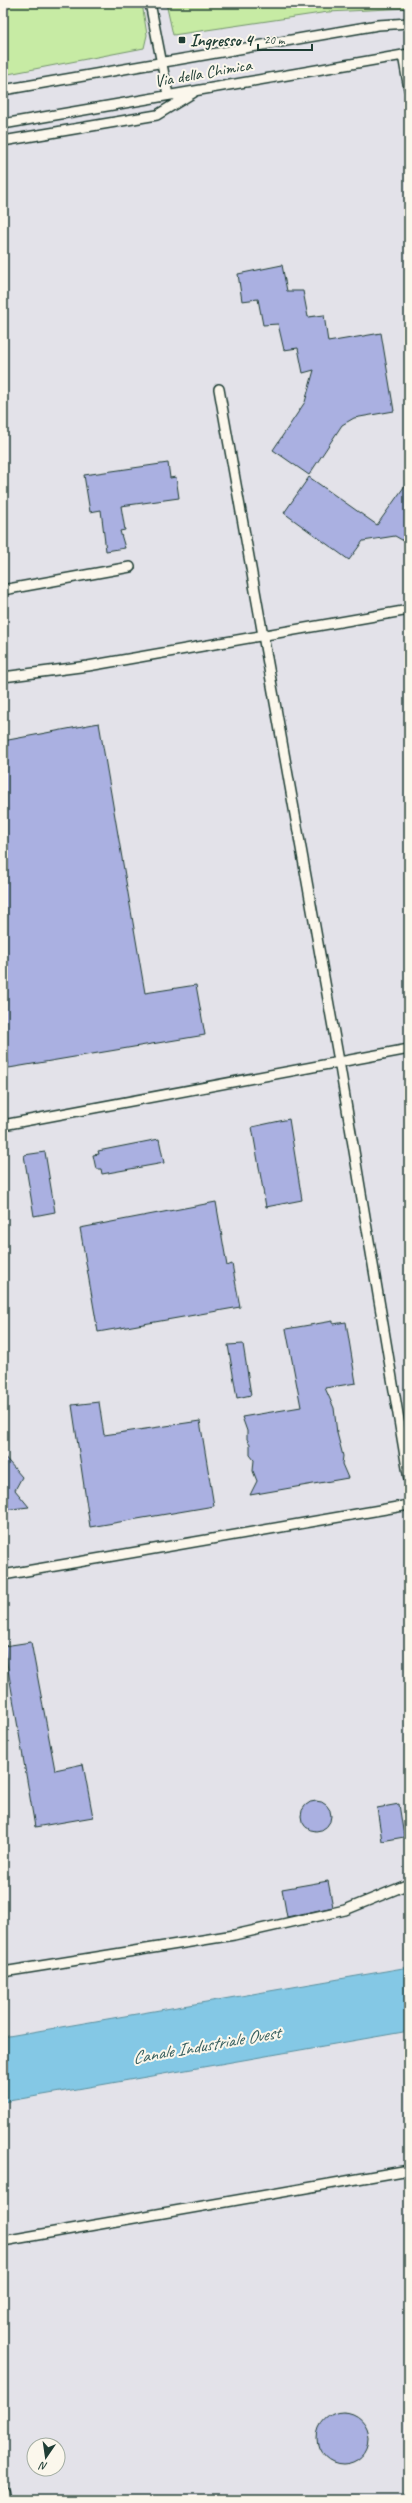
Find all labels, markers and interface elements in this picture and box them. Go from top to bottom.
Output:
scale bar [258,26,312,52]
place label: Ingresso 4 [190,30,255,51]
text: 20 m [264,32,286,48]
marker: Ingresso 4 [177,35,187,45]
street label: Via della Chimica [153,54,255,92]
water label: Canale Industriale Ovest [131,2021,285,2069]
north arrow [26,2437,66,2477]
text: N [37,2459,49,2474]

